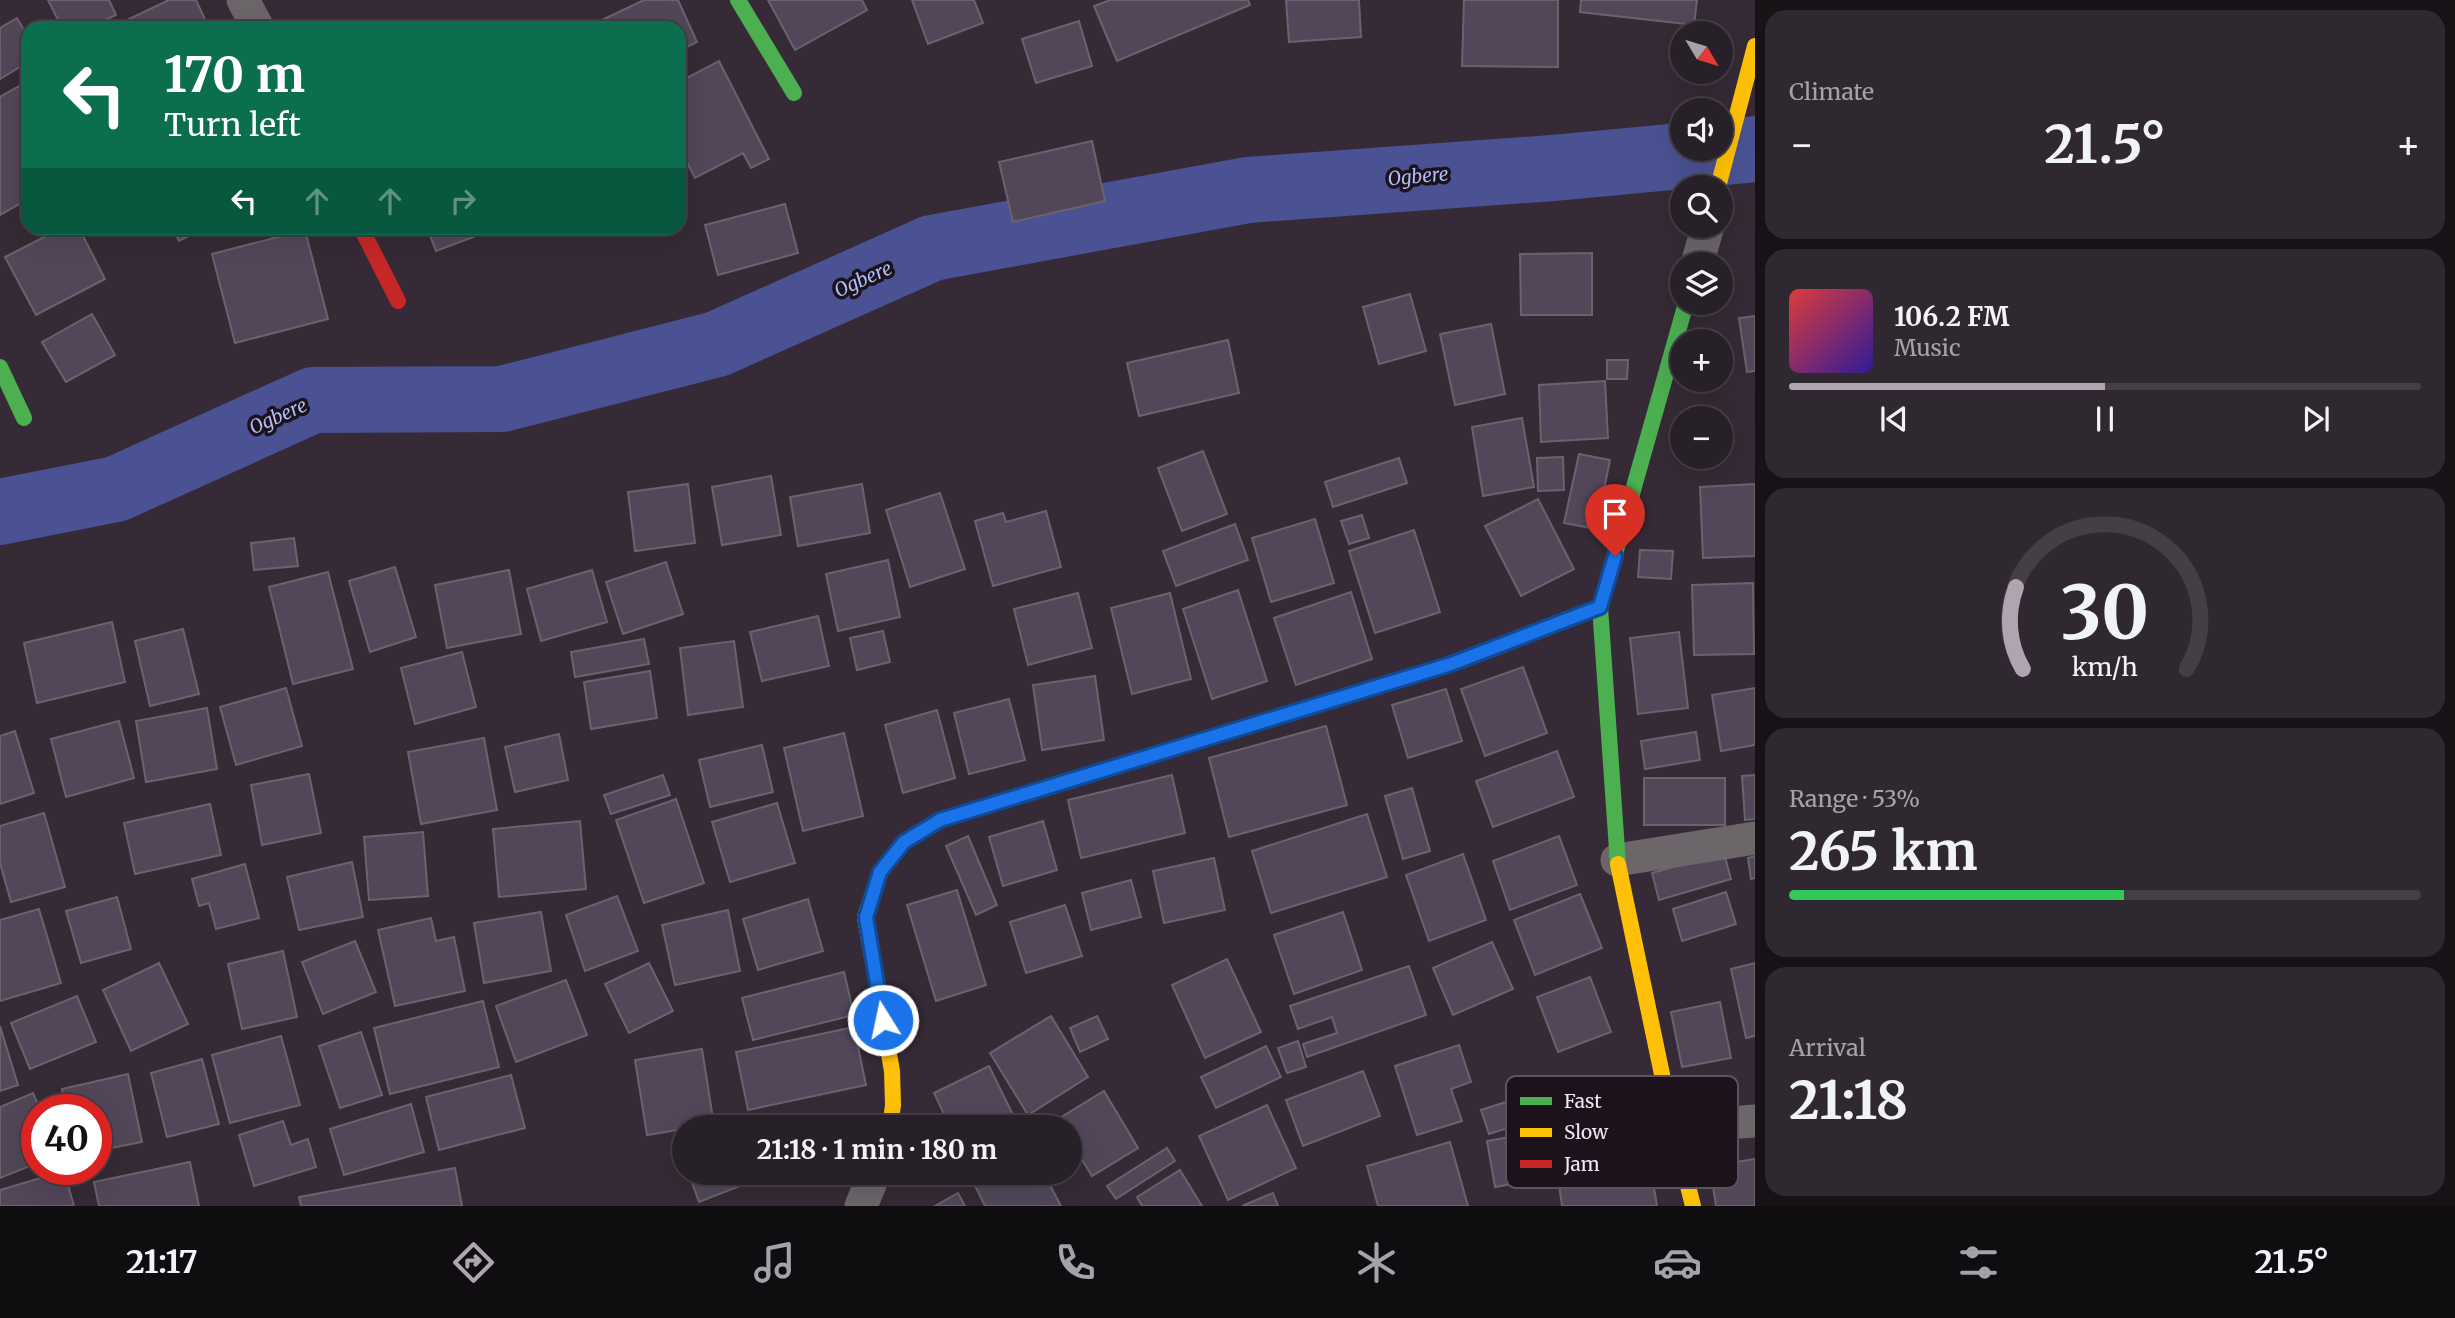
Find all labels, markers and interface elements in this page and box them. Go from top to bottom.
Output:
north arrow [1670,21,1732,84]
map controls [1670,21,1733,469]
text: 170 m [164,44,305,105]
icon: left [49,49,140,140]
text: Climate [1789,77,1874,106]
button: sound [1670,98,1733,161]
text: Turn left [164,105,301,145]
text: 21.5° [2044,112,2166,177]
text: − [1789,121,1814,168]
text: + [2396,121,2421,168]
water label: Ogbere [1387,161,1450,191]
button: search [1670,175,1733,238]
icon: left [225,182,263,220]
icon: ahead [298,182,336,220]
icon: ahead [371,182,409,220]
icon: right [444,182,482,220]
button: layers [1670,252,1733,315]
water label: Ogbere [830,256,896,302]
text: 106.2 FM [1894,300,2009,333]
button: + [1670,329,1733,392]
text: Music [1894,333,1961,362]
water label: Ogbere [245,393,311,439]
icon: previous [1875,400,1913,438]
icon: pause [2086,400,2124,438]
icon: next [2297,400,2335,438]
button: − [1670,406,1733,469]
pin [1585,484,1645,556]
icon: arrive [1596,495,1634,533]
text: 30 [2060,567,2150,659]
text: km/h [2072,651,2138,683]
text: Range · 53% [1789,784,1920,813]
text: 265 km [1789,819,1978,884]
position arrow [846,983,920,1057]
text: Arrival [1789,1033,1866,1062]
text: 21:18 [1789,1068,1908,1133]
legend [1506,1076,1738,1188]
text: Fast [1564,1089,1602,1113]
speed limit sign: 40 [21,1094,112,1185]
text: Slow [1564,1120,1609,1144]
text: 21:18 · 1 min · 180 m [757,1133,997,1166]
text: Jam [1563,1152,1600,1176]
icon: directions [449,1238,498,1287]
icon: music [750,1238,799,1287]
icon: phone [1051,1238,1100,1287]
icon: climate [1352,1238,1401,1287]
icon: car [1653,1238,1702,1287]
icon: filters [1954,1238,2003,1287]
text: 21:17 [126,1242,198,1282]
text: 21.5° [2254,1242,2329,1282]

